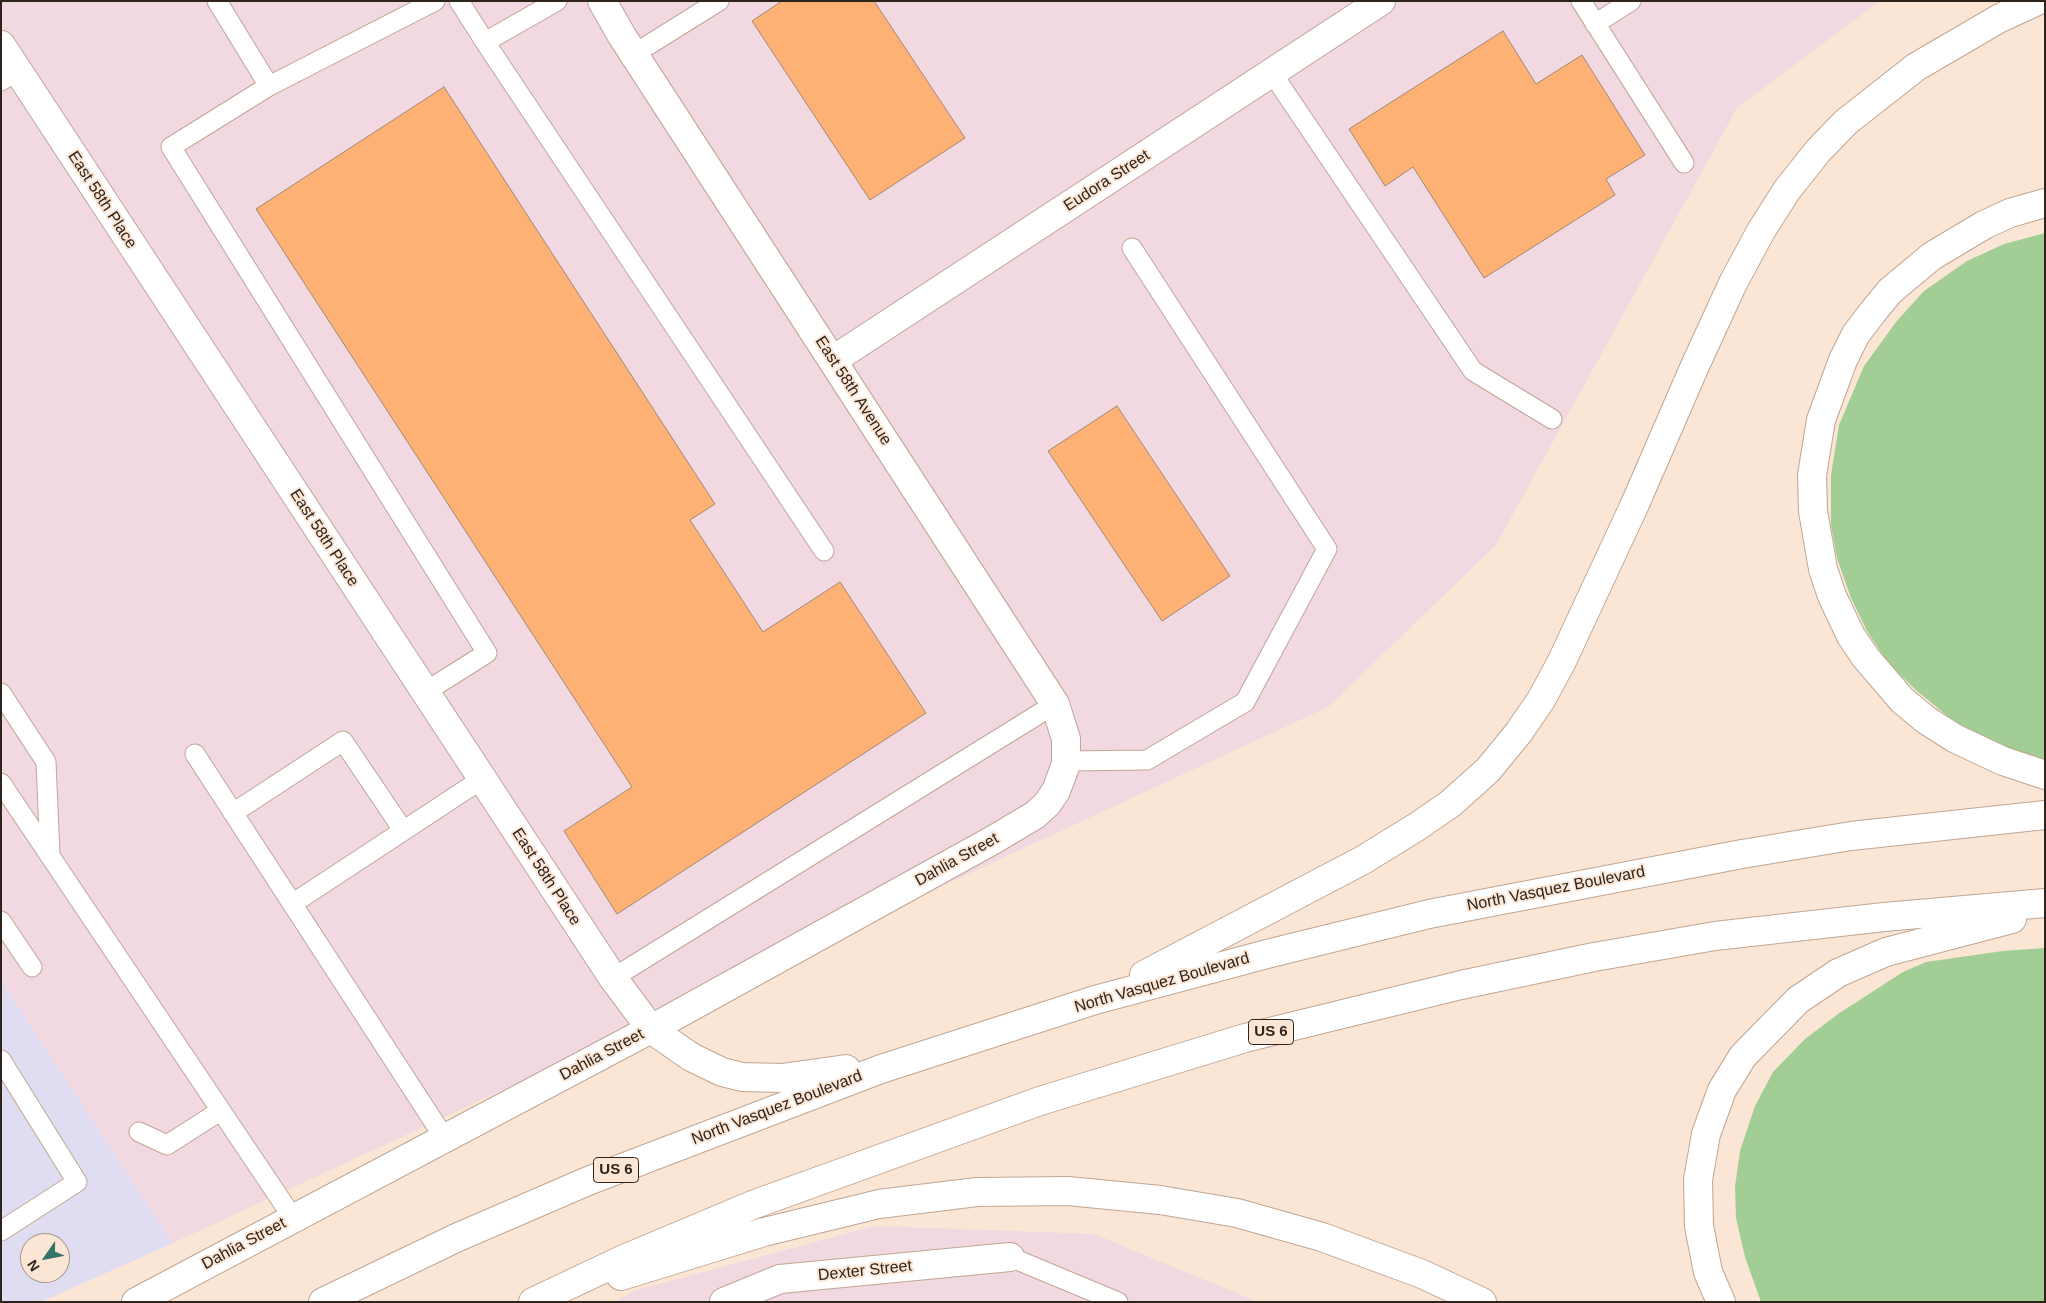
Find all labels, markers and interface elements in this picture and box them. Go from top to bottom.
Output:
street label: Eudora Street [1060,146,1154,216]
street label: East 58th Place [63,148,141,252]
street label: East 58th Avenue [811,333,895,449]
street label: East 58th Place [285,486,363,590]
street label: East 58th Place [507,825,585,929]
street label: Dahlia Street [912,829,1002,891]
street label: North Vasquez Boulevard [1465,862,1647,916]
street label: North Vasquez Boulevard [1072,949,1252,1017]
road number: US 6 [1248,1020,1294,1044]
street label: Dahlia Street [557,1025,647,1085]
street label: North Vasquez Boulevard [689,1067,865,1149]
road number: US 6 [594,1158,638,1182]
street label: Dahlia Street [199,1214,289,1274]
north arrow [20,1233,70,1283]
text: N [24,1257,43,1274]
street label: Dexter Street [817,1257,913,1285]

